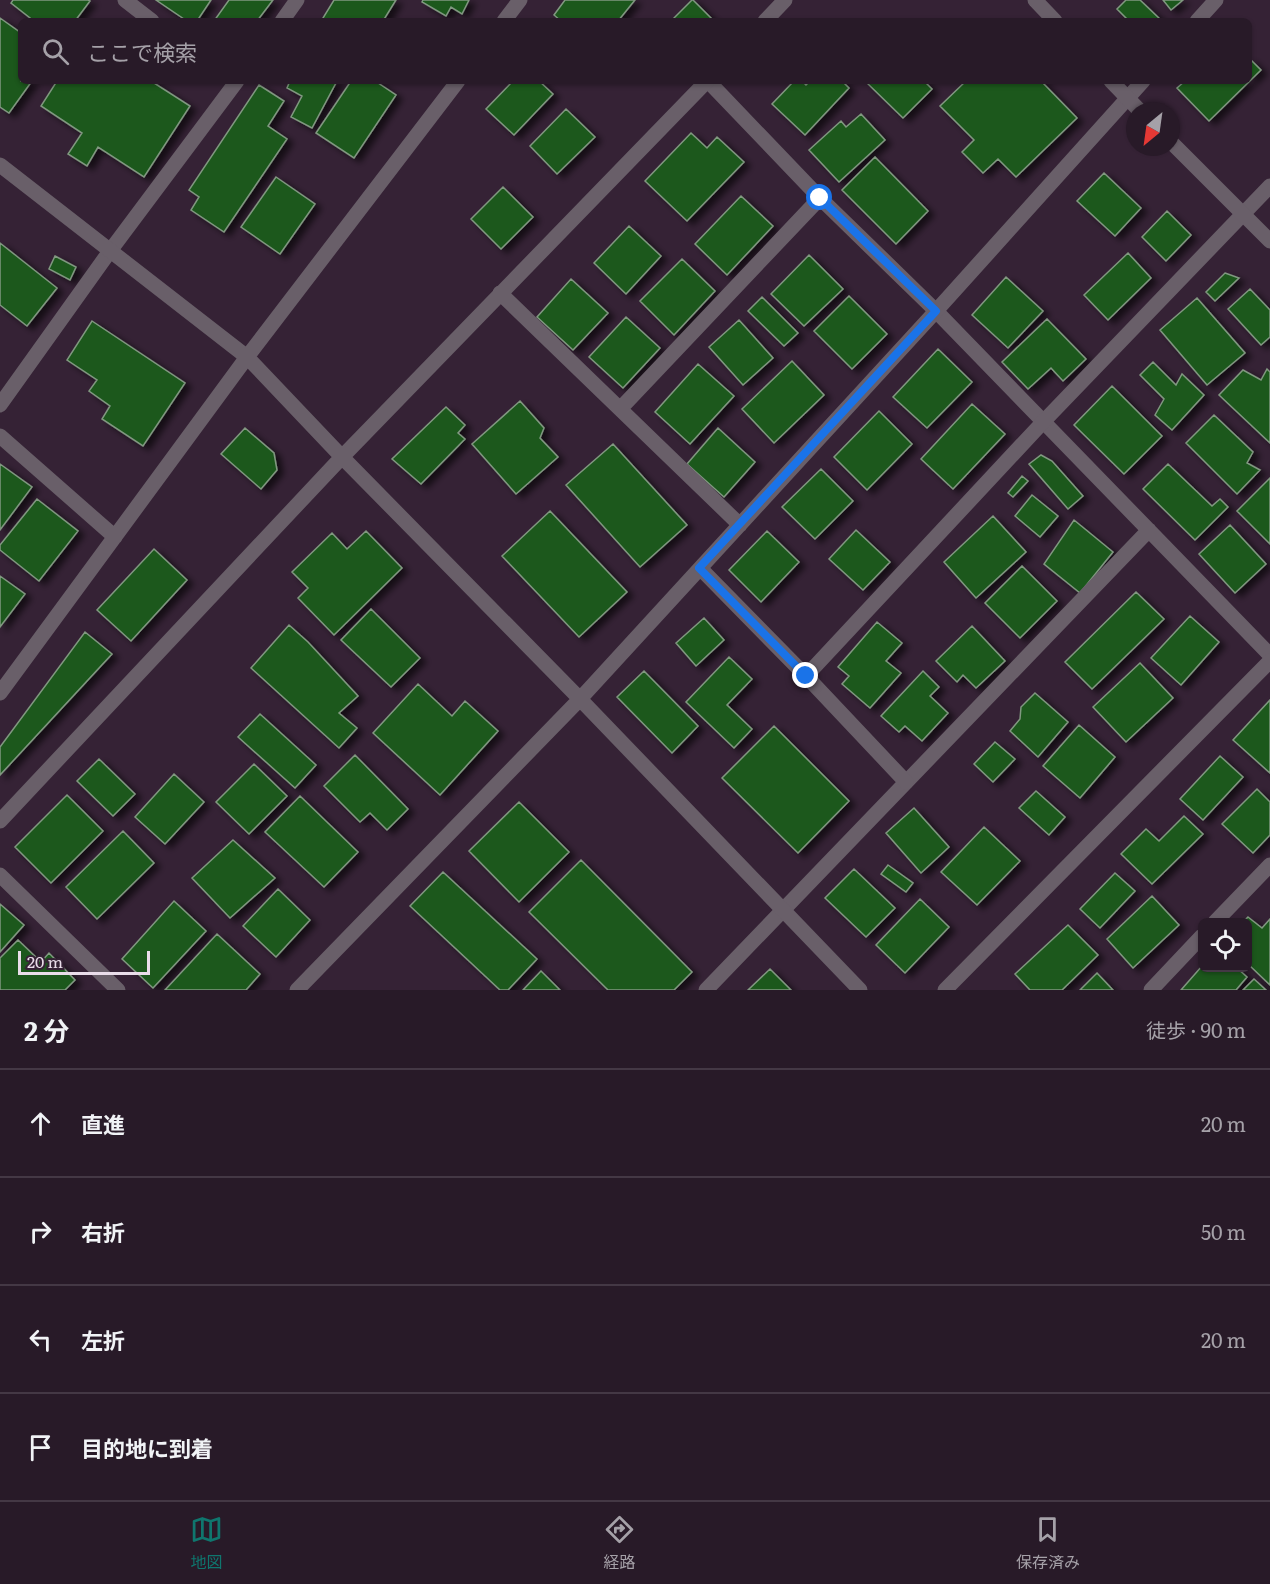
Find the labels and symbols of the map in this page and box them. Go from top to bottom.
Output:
north arrow [1126,102,1180,156]
route start [806,184,832,210]
route end [792,662,818,688]
scale bar [18,948,150,976]

